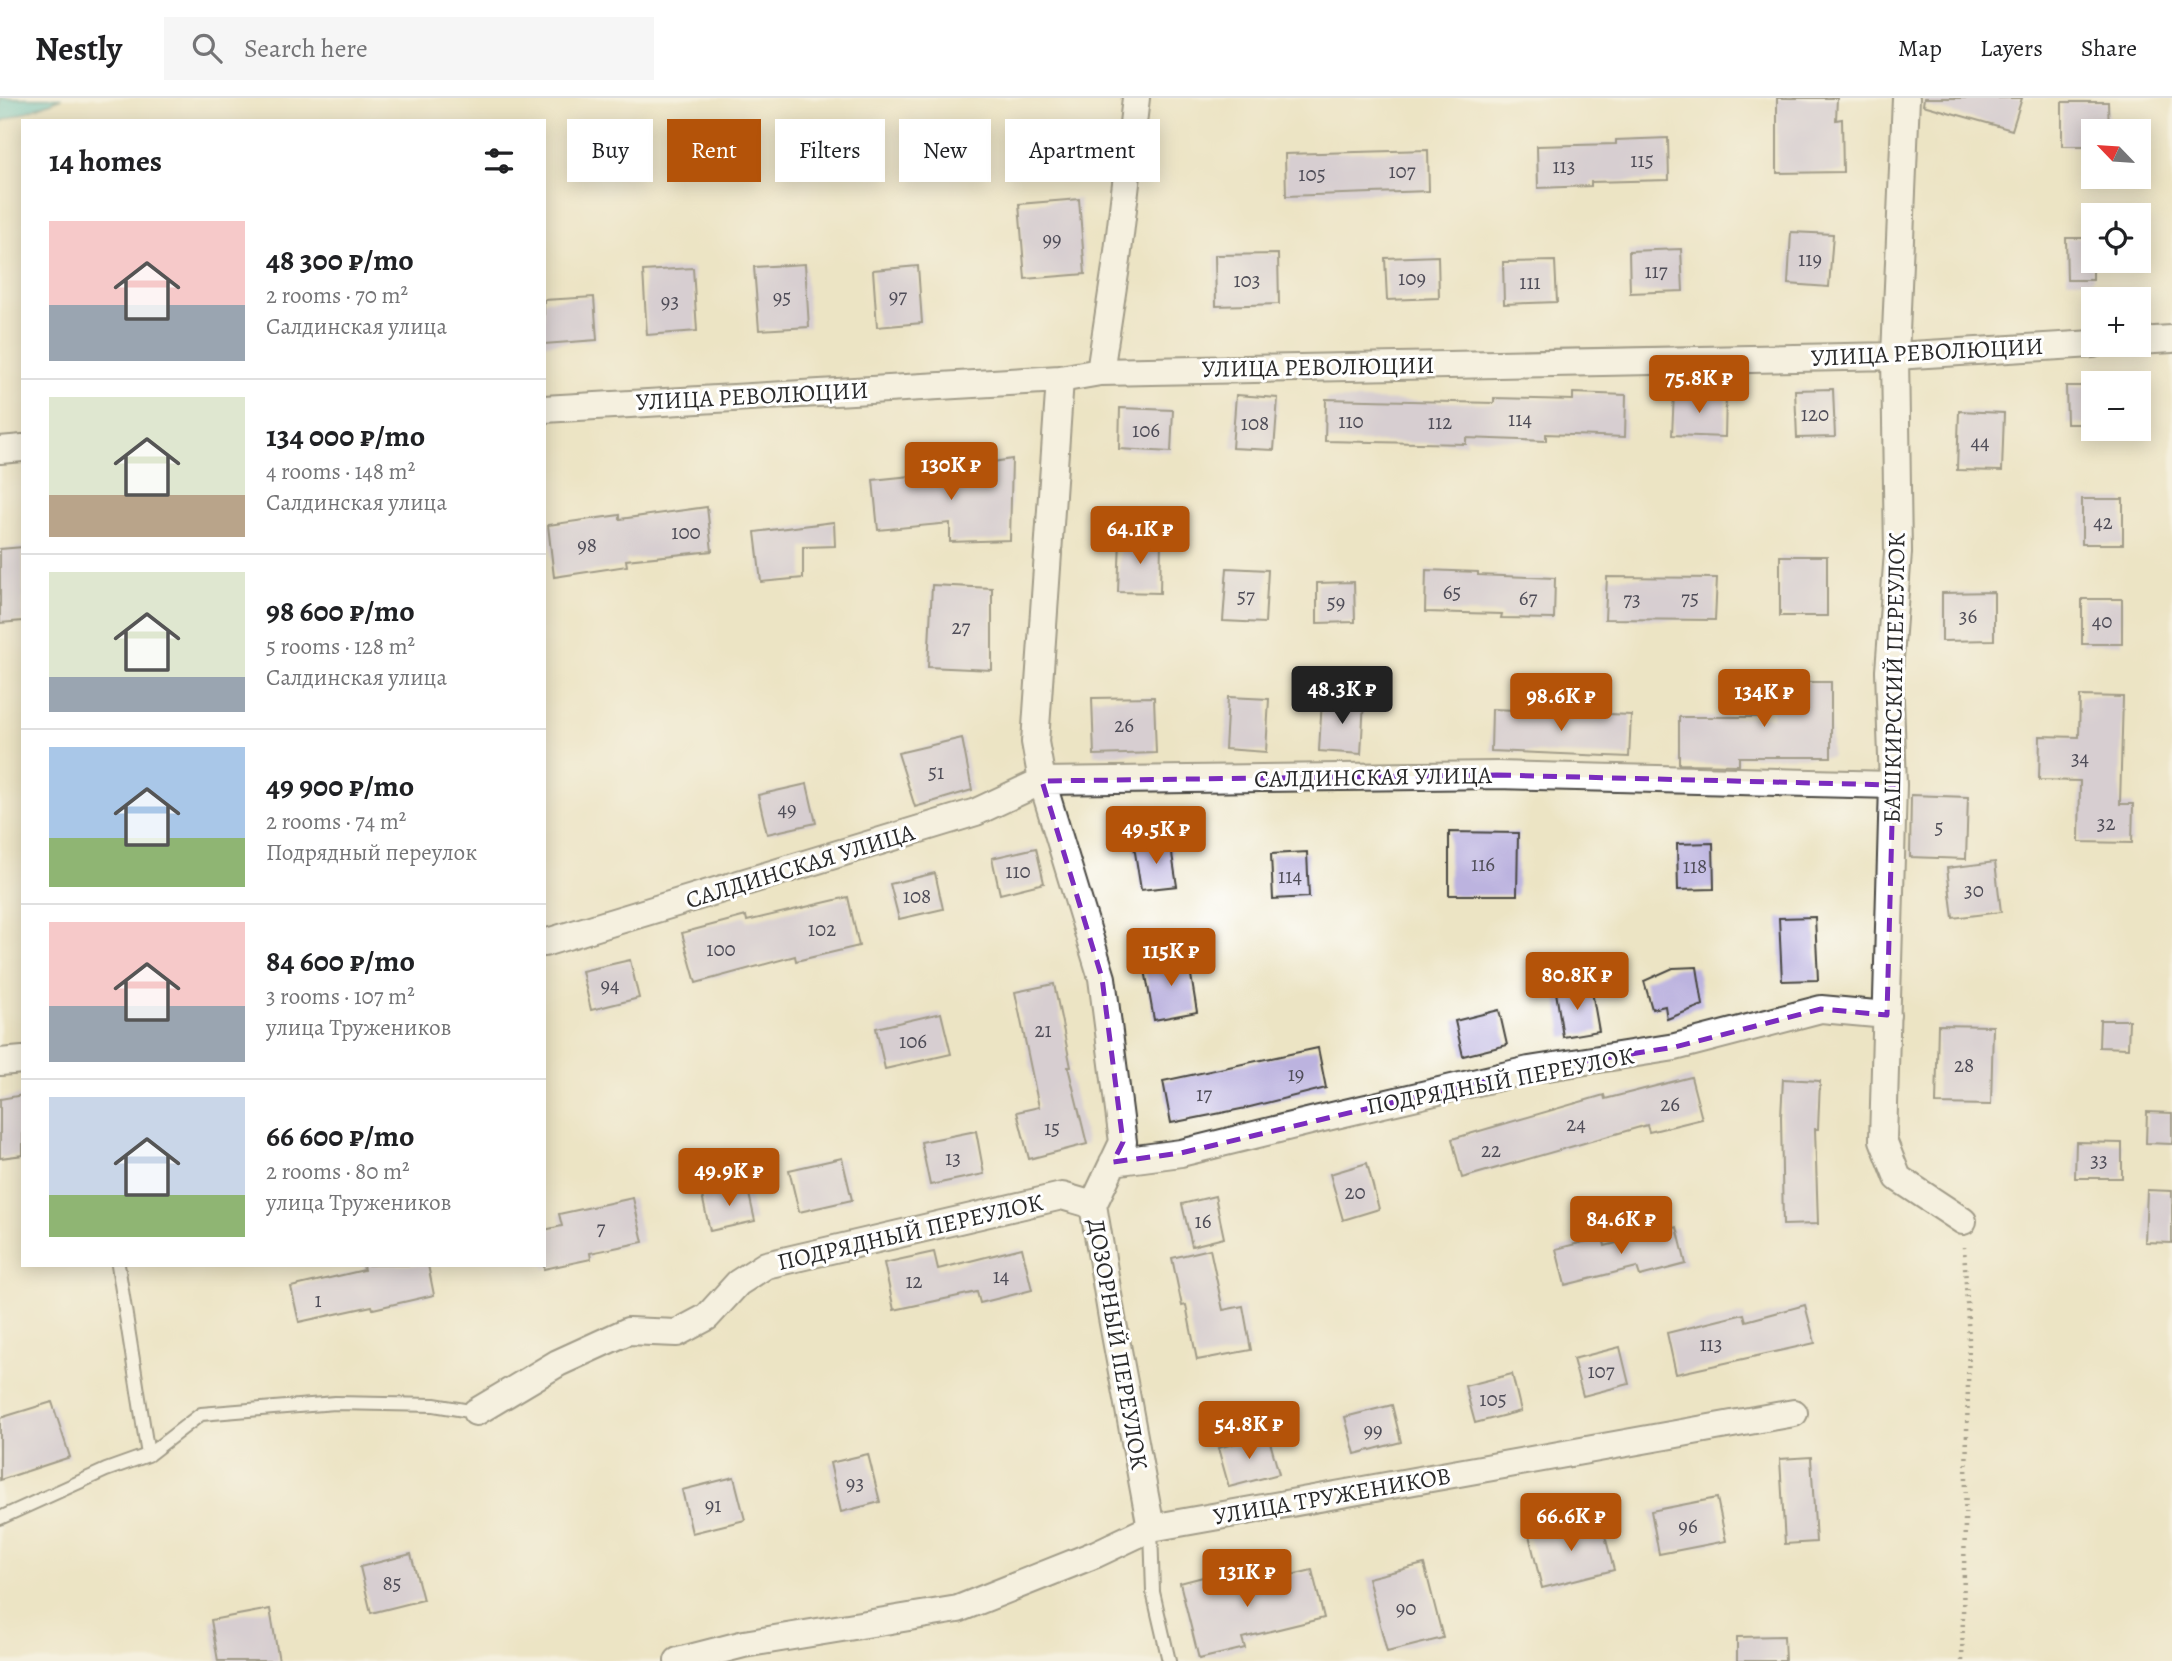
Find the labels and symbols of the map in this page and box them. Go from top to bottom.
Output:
north arrow [2081,119,2151,189]
house number: 115 [1630,146,1654,174]
house number: 113 [1552,152,1576,180]
house number: 107 [1388,157,1416,185]
house number: 105 [1298,160,1326,188]
house number: 99 [1042,225,1062,253]
house number: 119 [1798,245,1822,273]
house number: 117 [1644,257,1668,285]
house number: 109 [1398,264,1426,292]
house number: 103 [1233,266,1261,294]
house number: 111 [1519,268,1541,296]
house number: 97 [889,282,907,310]
house number: 95 [773,283,791,311]
house number: 93 [661,287,679,315]
street label: УЛИЦА РЕВОЛЮЦИИ [1810,330,2044,374]
street label: УЛИЦА РЕВОЛЮЦИИ [1201,349,1435,385]
pin: 75.8K ₽ [1634,356,1764,415]
street label: УЛИЦА РЕВОЛЮЦИИ [635,374,869,418]
house number: 120 [1801,400,1829,428]
house number: 114 [1508,405,1532,433]
house number: 110 [1338,407,1364,435]
house number: 112 [1428,408,1452,436]
house number: 108 [1241,409,1269,437]
house number: 106 [1132,416,1160,444]
house number: 44 [1970,428,1990,456]
pin: 130K ₽ [894,442,1008,502]
pin: 64.1K ₽ [1075,506,1205,566]
house number: 42 [2093,508,2113,536]
house number: 100 [671,518,701,546]
house number: 98 [577,531,597,559]
street label: БАШКИРСКИЙ ПЕРЕУЛОК [1875,532,1913,824]
house number: 65 [1443,578,1461,606]
house number: 57 [1237,582,1255,610]
house number: 67 [1519,584,1537,612]
house number: 75 [1681,584,1699,612]
house number: 73 [1623,585,1641,613]
house number: 59 [1327,588,1345,616]
house number: 36 [1959,602,1978,630]
house number: 40 [2092,607,2112,635]
house number: 27 [952,613,971,641]
pin: 48.3K ₽ [1277,666,1407,726]
pin: 134K ₽ [1707,670,1821,729]
pin: 98.6K ₽ [1496,674,1626,733]
house number: 26 [1114,711,1134,739]
house number: 34 [2071,744,2089,772]
house number: 51 [928,758,944,786]
street label: САЛДИНСКАЯ УЛИЦА [1254,759,1493,795]
house number: 49 [777,795,797,823]
pin: 49.5K ₽ [1091,806,1221,866]
house number: 32 [2097,809,2115,837]
house number: 5 [1934,813,1944,841]
street label: САЛДИНСКАЯ УЛИЦА [682,816,919,916]
house number: 116 [1471,850,1495,878]
house number: 118 [1683,852,1707,880]
house number: 110 [1005,857,1031,885]
house number: 114 [1278,862,1302,890]
house number: 30 [1964,876,1984,904]
house number: 108 [903,882,931,910]
house number: 102 [808,915,836,943]
pin: 115K ₽ [1114,928,1228,988]
house number: 100 [706,935,736,963]
pin: 80.8K ₽ [1512,953,1642,1012]
house number: 94 [600,971,620,999]
house number: 21 [1034,1016,1052,1044]
house number: 106 [899,1027,927,1055]
street label: ПОДРЯДНЫЙ ПЕРЕУЛОК [1364,1039,1637,1123]
house number: 28 [1954,1051,1974,1079]
house number: 19 [1288,1060,1304,1088]
house number: 17 [1196,1080,1212,1108]
house number: 26 [1660,1090,1680,1118]
house number: 24 [1566,1110,1586,1138]
house number: 15 [1044,1114,1060,1142]
house number: 22 [1481,1136,1501,1164]
house number: 13 [945,1144,961,1172]
house number: 33 [2090,1146,2108,1174]
pin: 49.9K ₽ [664,1148,794,1208]
house number: 20 [1344,1178,1366,1206]
street label: ПОДРЯДНЫЙ ПЕРЕУЛОК [774,1186,1047,1278]
pin: 84.6K ₽ [1556,1196,1686,1256]
house number: 16 [1195,1207,1212,1235]
house number: 7 [597,1214,606,1242]
street label: ДОЗОРНЫЙ ПЕРЕУЛОК [1080,1216,1156,1473]
house number: 14 [993,1262,1009,1290]
house number: 12 [905,1267,923,1295]
house number: 1 [314,1286,322,1314]
house number: 113 [1699,1330,1723,1358]
house number: 107 [1587,1357,1615,1385]
house number: 105 [1479,1385,1507,1413]
pin: 54.8K ₽ [1184,1402,1314,1461]
house number: 99 [1363,1416,1383,1444]
street label: УЛИЦА ТРУЖЕНИКОВ [1211,1459,1453,1533]
house number: 93 [846,1469,864,1497]
house number: 91 [705,1491,721,1519]
pin: 66.6K ₽ [1506,1494,1636,1553]
house number: 96 [1678,1512,1698,1540]
pin: 131K ₽ [1190,1550,1304,1609]
house number: 85 [382,1569,402,1597]
house number: 90 [1396,1594,1416,1622]

